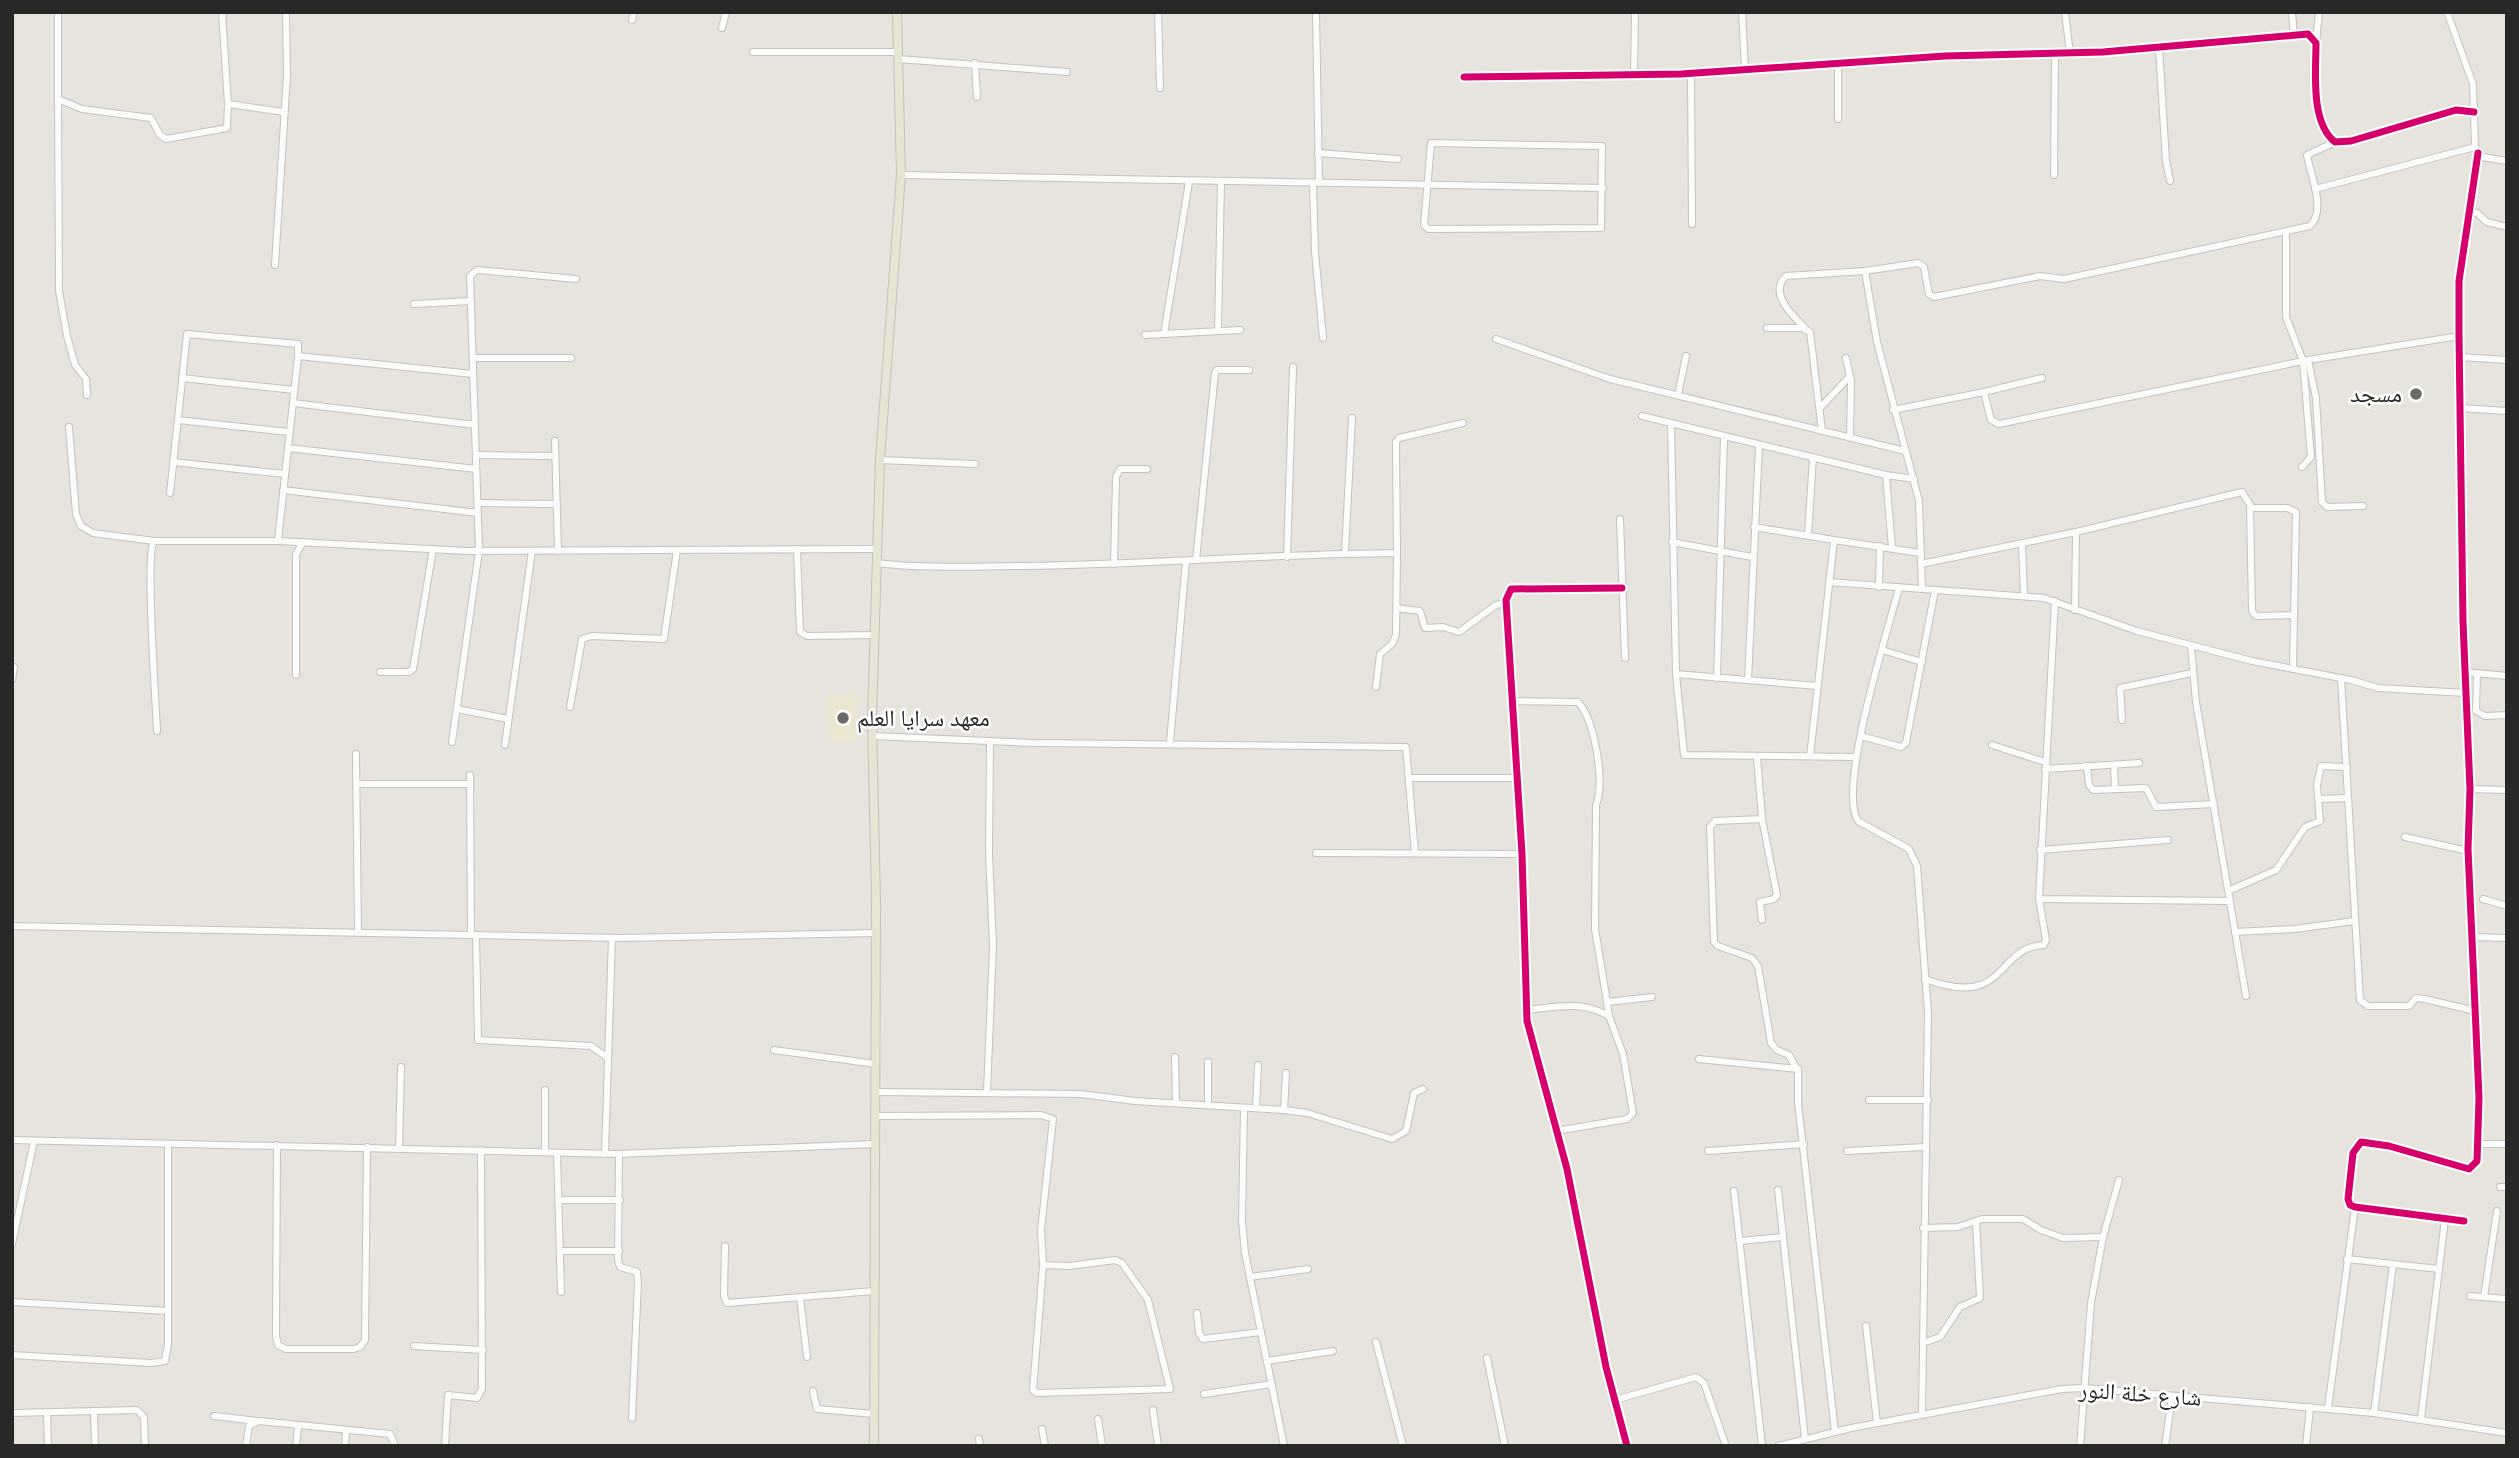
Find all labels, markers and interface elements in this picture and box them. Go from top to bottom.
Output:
place label: مسجد [2350,379,2402,410]
marker: مسجد [2408,386,2424,402]
place label: معهد سرايا العلم [857,703,990,734]
marker: معهد سرايا العلم [835,710,851,726]
street label: شارع خلة النور [2077,1374,2202,1414]

